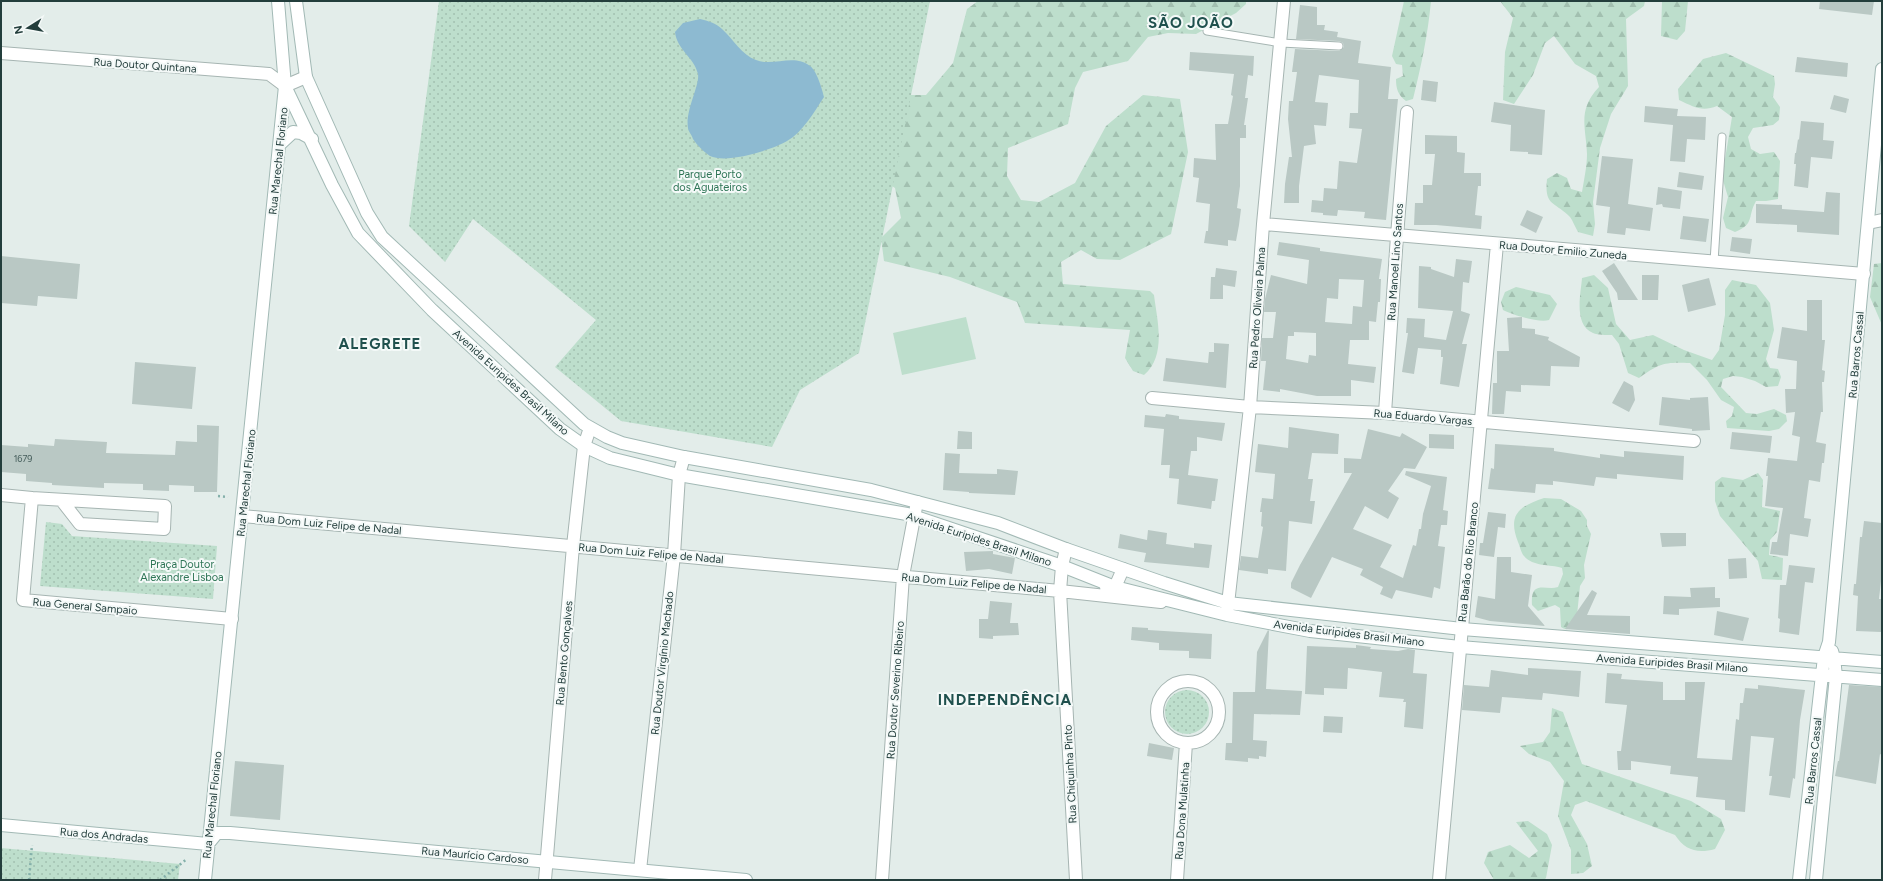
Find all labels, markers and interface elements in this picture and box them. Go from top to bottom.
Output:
north arrow [8,8,48,48]
district label: SÃO JOÃO [1148,13,1234,32]
text: N [11,24,26,35]
street label: Rua Doutor Quintana [93,55,197,76]
street label: Rua Marechal Floriano [266,107,291,215]
park label: Parque Porto dos Aguateiros [673,168,747,194]
street label: Rua Manoel Lino Santos [1385,203,1406,321]
street label: Rua Doutor Emilio Zuneda [1499,238,1627,263]
street label: Rua Pedro Oliveira Palma [1247,247,1268,369]
street label: Rua Barros Cassal [1846,311,1867,399]
street label: Avenida Euripides Brasil Milano [450,327,571,438]
district label: ALEGRETE [339,335,421,353]
street label: Rua Eduardo Vargas [1373,407,1473,428]
street label: Rua Marechal Floriano [234,429,259,537]
house number: 1679 [14,453,32,464]
street label: Rua Barão do Rio Branco [1456,501,1481,623]
street label: Avenida Euripides Brasil Milano [905,510,1053,569]
street label: Rua Dom Luiz Felipe de Nadal [256,512,402,537]
street label: Rua Dom Luiz Felipe de Nadal [578,541,724,566]
park label: Praça Doutor Alexandre Lisboa [140,558,224,584]
street label: Rua Dom Luiz Felipe de Nadal [901,571,1047,596]
street label: Rua Doutor Virgínio Machado [648,591,677,736]
street label: Rua General Sampaio [32,595,138,618]
street label: Rua Bento Gonçalves [553,600,576,706]
street label: Avenida Euripides Brasil Milano [1273,618,1425,649]
street label: Rua Doutor Severino Ribeiro [884,620,907,760]
street label: Avenida Euripides Brasil Milano [1596,652,1748,675]
district label: INDEPENDÊNCIA [938,691,1072,709]
street label: Rua Barros Cassal [1802,717,1825,805]
street label: Rua Chiquinha Pinto [1061,724,1080,824]
street label: Rua Marechal Floriano [200,751,225,859]
street label: Rua Dona Mulatinha [1173,762,1192,860]
street label: Rua dos Andradas [59,825,149,846]
street label: Rua Maurício Cardoso [421,844,529,867]

